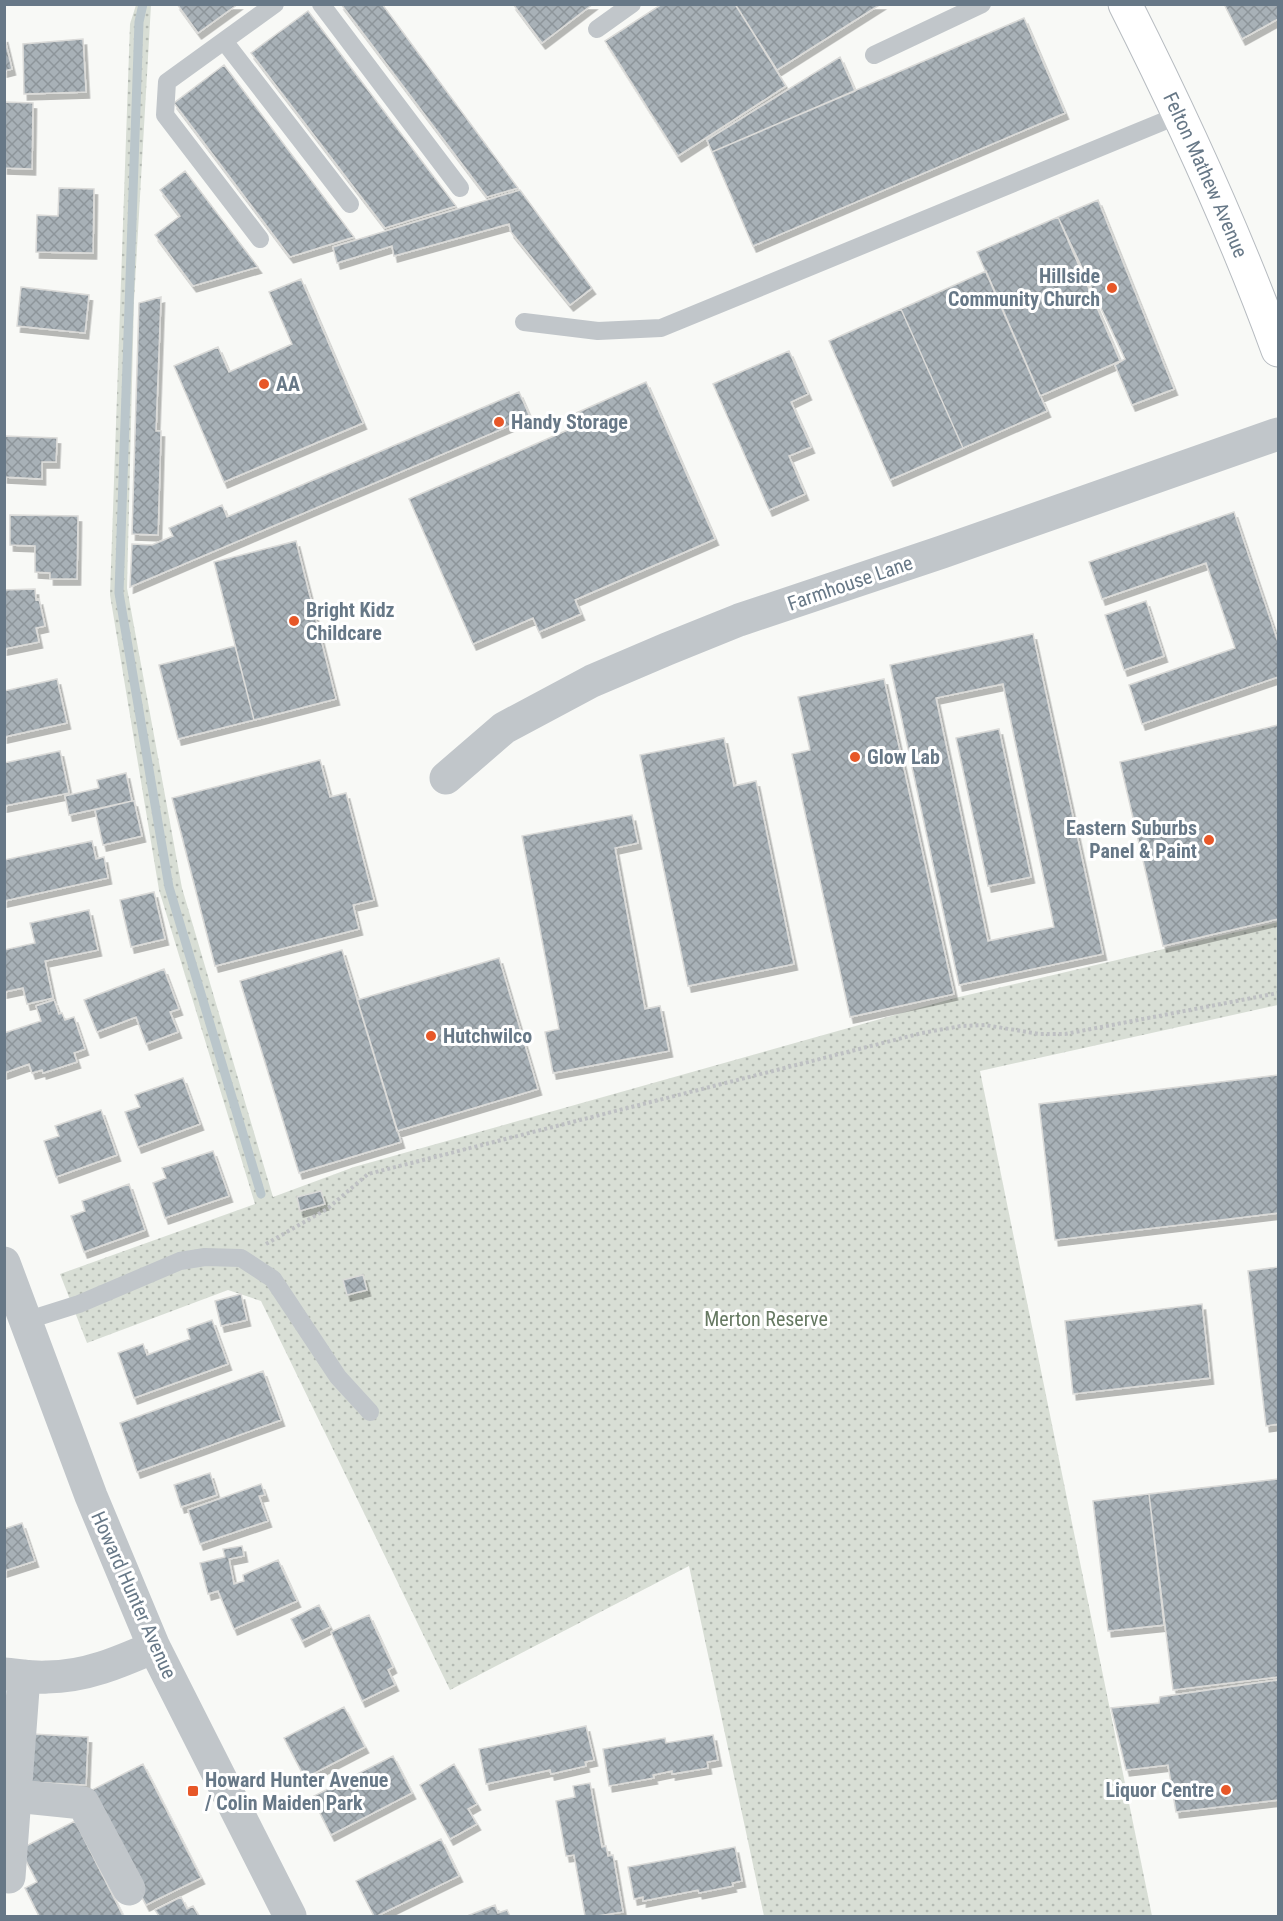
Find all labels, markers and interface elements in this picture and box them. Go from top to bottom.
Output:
street label: Felton Mathew Avenue [1158,88,1253,261]
place label: Hillside Community Church [948,264,1100,311]
marker: Hillside Community Church [1105,281,1119,295]
place label: AA [276,372,300,396]
marker: AA [257,377,271,391]
place label: Handy Storage [511,410,628,434]
marker: Handy Storage [492,415,506,429]
street label: Farmhouse Lane [784,550,916,616]
place label: Bright Kidz Childcare [306,598,395,645]
marker: Bright Kidz Childcare [287,614,301,628]
place label: Glow Lab [867,745,940,769]
marker: Glow Lab [848,750,862,764]
place label: Eastern Suburbs Panel & Paint [1066,816,1197,863]
marker: Eastern Suburbs Panel & Paint [1202,833,1216,847]
place label: Hutchwilco [443,1024,532,1048]
marker: Hutchwilco [424,1029,438,1043]
park label: Merton Reserve [704,1307,828,1331]
street label: Howard Hunter Avenue [86,1508,182,1682]
place label: Howard Hunter Avenue / Colin Maiden Park [204,1768,388,1815]
place label: Liquor Centre [1105,1778,1214,1802]
marker: Liquor Centre [1219,1783,1233,1797]
marker: Howard Hunter Avenue / Colin Maiden Park [186,1784,200,1798]

